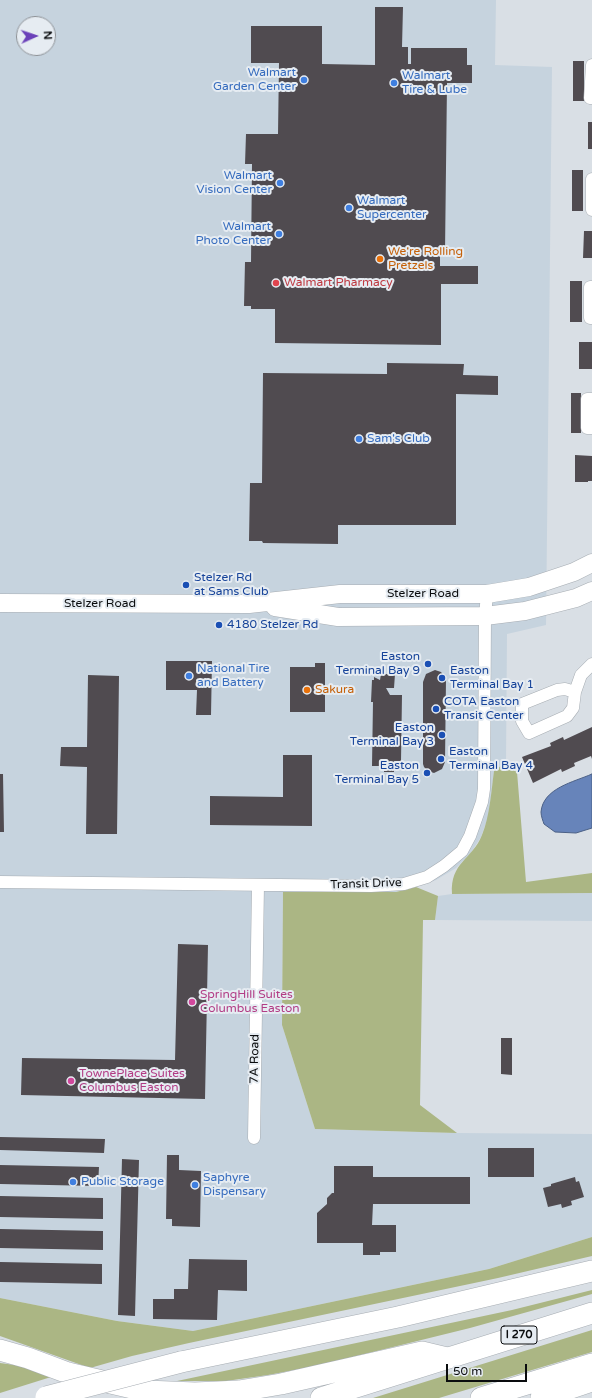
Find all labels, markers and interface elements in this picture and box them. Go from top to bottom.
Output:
north arrow [16,16,56,56]
text: N [41,31,54,40]
place label: Walmart Garden Center [213,66,296,94]
place label: Walmart Tire & Lube [402,69,467,97]
marker: Walmart Garden Center [299,75,309,85]
marker: Walmart Tire & Lube [389,78,399,88]
place label: Walmart Vision Center [196,169,272,197]
marker: Walmart Vision Center [275,178,285,188]
place label: Walmart Supercenter [357,194,427,222]
marker: Walmart Supercenter [344,203,354,213]
place label: Walmart Photo Center [196,220,271,248]
marker: Walmart Photo Center [274,229,284,239]
place label: We're Rolling Pretzels [388,245,463,273]
marker: We're Rolling Pretzels [375,254,385,264]
place label: Walmart Pharmacy [284,276,393,290]
marker: Walmart Pharmacy [271,278,281,288]
place label: Sam's Club [367,432,430,446]
marker: Sam's Club [354,434,364,444]
place label: Stelzer Rd at Sams Club [194,571,269,599]
marker: Stelzer Rd at Sams Club [181,580,191,590]
street label: Stelzer Road [387,587,459,601]
street label: Stelzer Road [64,597,136,611]
place label: 4180 Stelzer Rd [227,618,318,632]
marker: 4180 Stelzer Rd [214,620,224,630]
place label: Easton Terminal Bay 9 [336,650,420,678]
marker: Easton Terminal Bay 9 [423,659,433,669]
place label: National Tire and Battery [197,662,270,690]
place label: Easton Terminal Bay 1 [450,664,534,692]
marker: National Tire and Battery [184,671,194,681]
marker: Easton Terminal Bay 1 [437,673,447,683]
place label: Sakura [315,683,354,697]
marker: Sakura [302,685,312,695]
place label: COTA Easton Transit Center [444,695,524,723]
marker: COTA Easton Transit Center [431,704,441,714]
place label: Easton Terminal Bay 3 [350,721,434,749]
marker: Easton Terminal Bay 3 [437,730,447,740]
place label: Easton Terminal Bay 4 [449,745,533,773]
marker: Easton Terminal Bay 4 [436,754,446,764]
place label: Easton Terminal Bay 5 [335,759,419,787]
marker: Easton Terminal Bay 5 [422,768,432,778]
street label: Transit Drive [330,876,402,892]
place label: SpringHill Suites Columbus Easton [200,988,300,1016]
marker: SpringHill Suites Columbus Easton [187,997,197,1007]
street label: 7A Road [247,1034,263,1084]
place label: TownePlace Suites Columbus Easton [79,1067,185,1095]
marker: TownePlace Suites Columbus Easton [66,1076,76,1086]
place label: Saphyre Dispensary [203,1171,266,1199]
place label: Public Storage [81,1175,164,1189]
marker: Public Storage [68,1177,78,1187]
marker: Saphyre Dispensary [190,1180,200,1190]
road number: I 270 [501,1326,537,1344]
scale bar [448,1356,529,1382]
text: 50 m [453,1364,482,1378]

